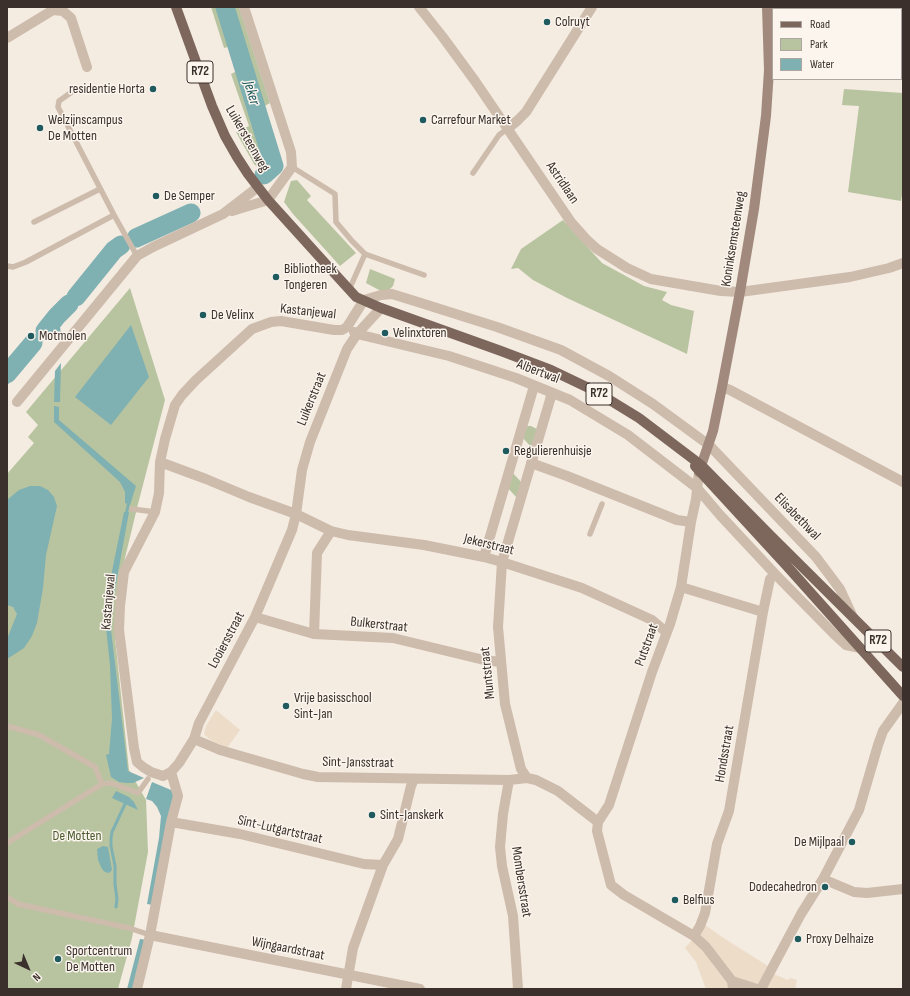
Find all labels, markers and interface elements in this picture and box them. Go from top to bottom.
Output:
legend [772,8,902,80]
place label: Colruyt [555,14,590,30]
marker: Colruyt [542,17,552,27]
text: Road [810,17,830,32]
text: Park [810,37,828,52]
text: Water [810,57,834,72]
road number: R72 [187,61,213,83]
water label: Jeker [239,79,263,107]
place label: residentie Horta [69,81,145,97]
marker: residentie Horta [148,84,158,94]
street label: Luikersteenweg [221,103,273,175]
place label: Welzijnscampus De Motten [48,112,123,144]
place label: Carrefour Market [431,112,511,128]
marker: Carrefour Market [418,115,428,125]
marker: Welzijnscampus De Motten [35,123,45,133]
street label: Astridlaan [542,159,582,207]
place label: De Semper [164,188,215,204]
street label: Koninksemsteenweg [718,190,750,288]
marker: De Semper [151,191,161,201]
place label: Bibliotheek Tongeren [284,261,337,294]
marker: Bibliotheek Tongeren [271,272,281,282]
street label: Kastanjewal [279,301,337,323]
place label: De Velinx [211,307,254,323]
marker: De Velinx [198,310,208,320]
place label: Velinxtoren [393,325,447,341]
place label: Motmolen [39,328,86,344]
marker: Velinxtoren [380,328,390,338]
marker: Motmolen [26,331,36,341]
street label: Albertwal [514,356,562,388]
street label: Luikerstraat [294,370,330,428]
road number: R72 [586,383,612,405]
place label: Regulierenhuisje [514,443,592,459]
marker: Regulierenhuisje [501,446,511,456]
street label: Elisabethwal [770,490,824,544]
street label: Jekerstraat [462,531,516,559]
street label: Kastanjewal [98,573,120,631]
street label: Looiersstraat [205,609,249,671]
street label: Bulkerstraat [350,614,408,636]
street label: Putstraat [632,621,662,669]
road number: R72 [865,630,891,652]
street label: Muntstraat [477,646,499,700]
place label: Vrije basisschool Sint-Jan [294,690,372,722]
marker: Vrije basisschool Sint-Jan [281,701,291,711]
street label: Hondsstraat [712,724,738,784]
street label: Sint-Jansstraat [322,754,394,772]
place label: Sint-Janskerk [380,807,444,823]
marker: Sint-Janskerk [367,810,377,820]
street label: Sint-Lutgartstraat [236,812,324,848]
park label: De Motten [53,828,101,844]
place label: De Mijlpaal [794,834,844,850]
marker: De Mijlpaal [847,837,857,847]
street label: Mombersstraat [507,845,535,919]
place label: Dodecahedron [749,879,817,895]
marker: Dodecahedron [820,882,830,892]
place label: Belfius [683,892,714,908]
marker: Belfius [670,895,680,905]
place label: Proxy Delhaize [806,931,874,947]
street label: Wijngaardstraat [250,934,326,964]
marker: Proxy Delhaize [793,934,803,944]
place label: Sportcentrum De Motten [66,943,132,976]
north arrow [8,948,48,988]
marker: Sportcentrum De Motten [53,954,63,964]
text: N [30,970,43,984]

